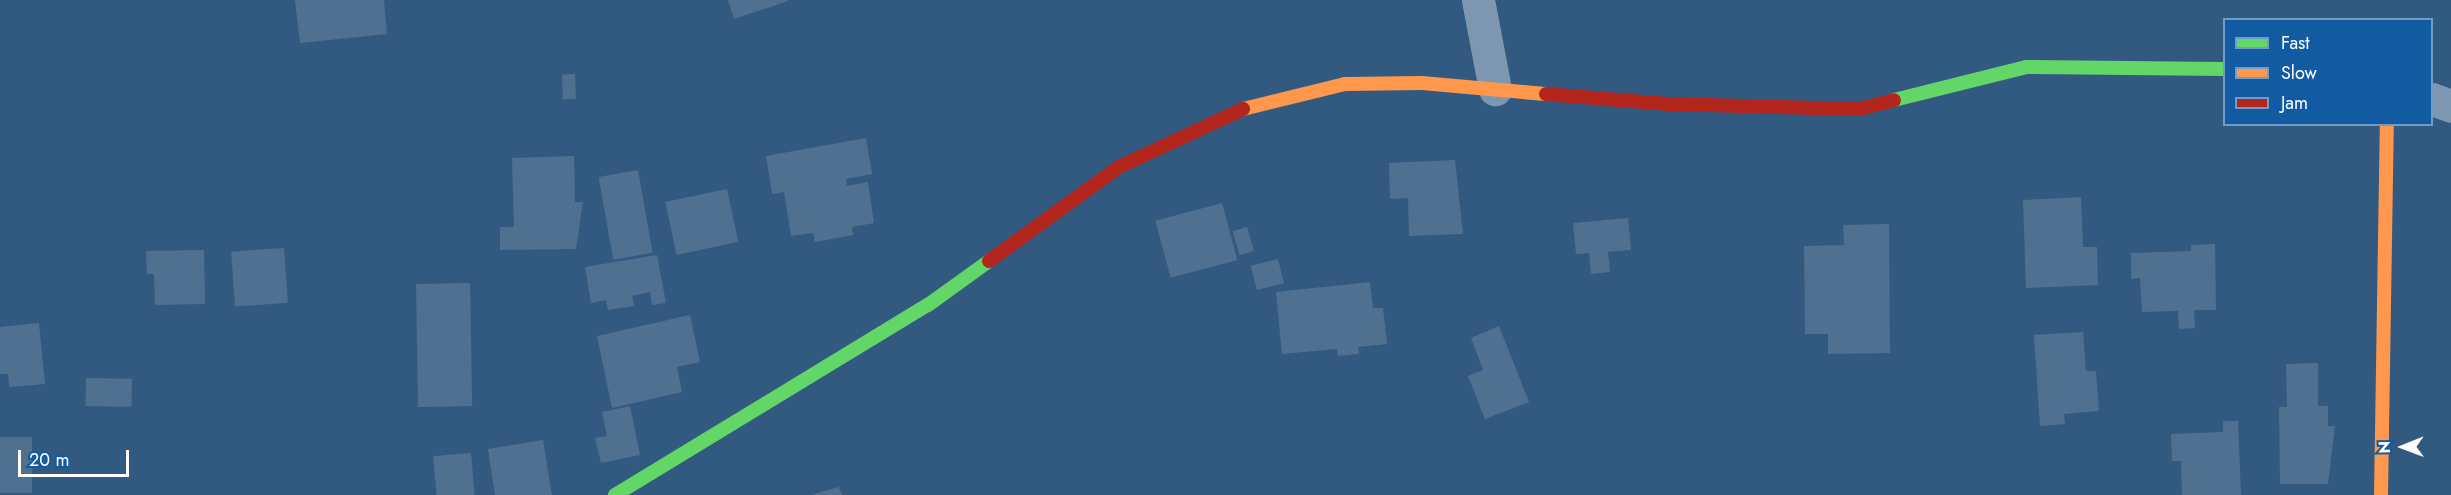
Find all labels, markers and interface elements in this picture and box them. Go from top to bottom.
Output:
legend [2223,18,2433,126]
text: Fast [2281,30,2310,56]
text: Slow [2281,60,2317,86]
text: Jam [2281,90,2308,116]
north arrow [2373,417,2433,477]
scale bar [21,438,132,476]
text: N [2373,441,2396,454]
text: 20 m [29,447,69,473]

